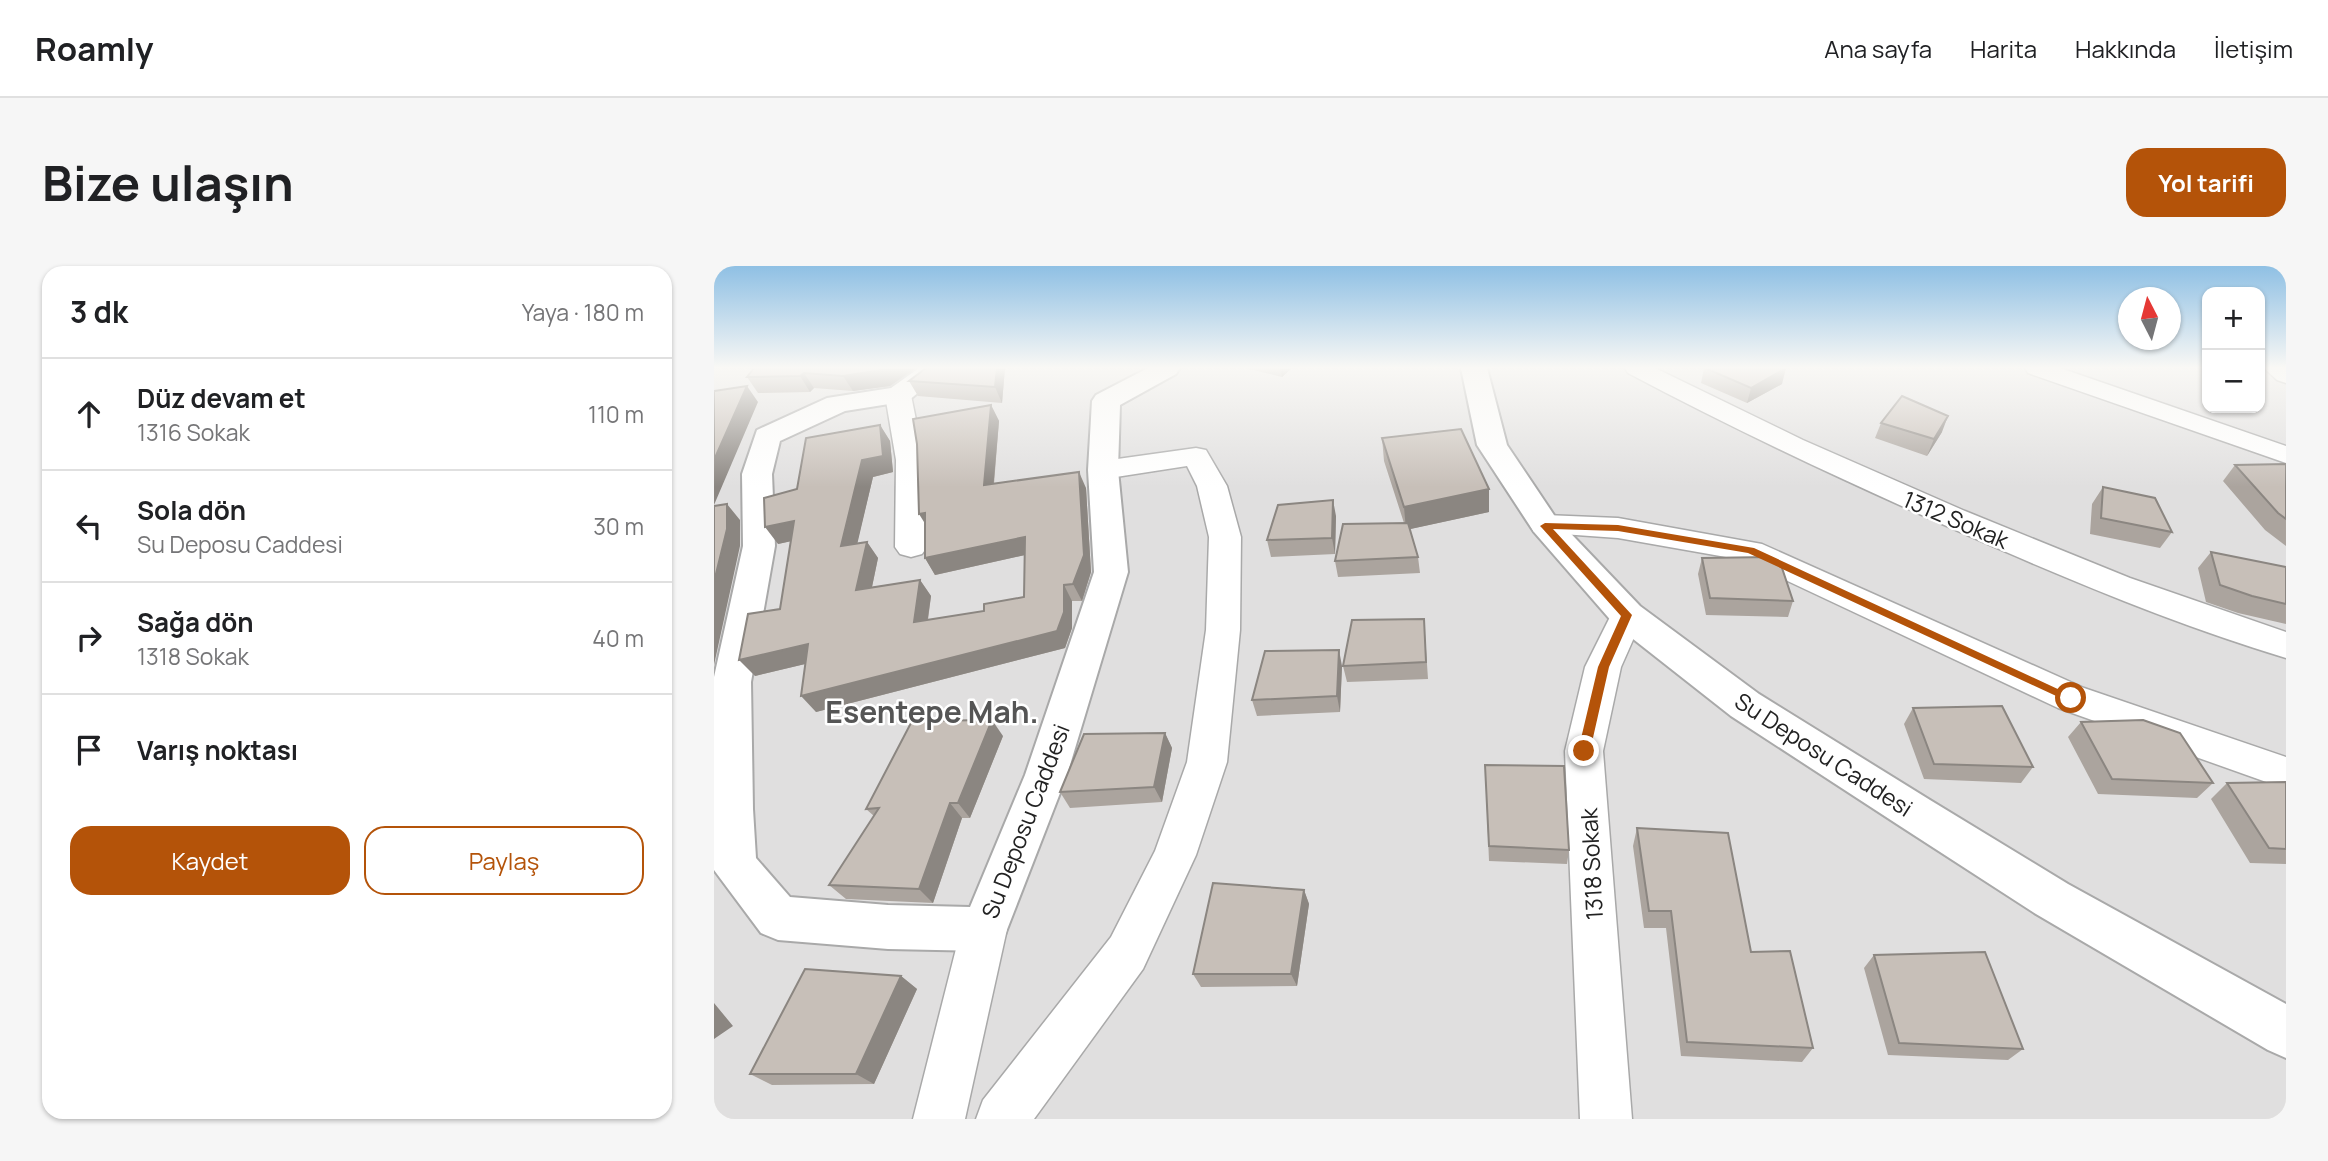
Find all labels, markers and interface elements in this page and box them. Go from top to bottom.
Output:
text: Roamly [35,26,154,71]
text: Ana sayfa [1824,32,1932,65]
text: Harita [1970,32,2037,65]
text: Hakkında [2075,32,2176,65]
text: İletişim [2214,32,2293,65]
button: Yol tarifi [2126,148,2286,217]
text: Bize ulaşın [42,149,294,216]
north arrow [2118,287,2181,350]
map controls [2202,287,2265,413]
button: + [2202,287,2265,350]
text: 3 dk [70,291,128,332]
text: Yaya · 180 m [522,296,644,328]
button: − [2202,350,2265,413]
text: Düz devam et [137,380,306,416]
icon: ahead [70,395,108,433]
text: 110 m [588,398,644,430]
text: 1316 Sokak [137,416,250,448]
street label: 1312 Sokak [1898,482,2014,556]
text: Sola dön [137,492,246,528]
icon: left [70,507,108,545]
text: 30 m [593,510,644,542]
text: Su Deposu Caddesi [137,528,343,560]
text: Sağa dön [137,604,254,640]
icon: right [70,619,108,657]
text: 40 m [592,622,644,654]
text: 1318 Sokak [137,640,249,672]
route start [2055,682,2086,713]
street label: Su Deposu Caddesi [1729,685,1919,823]
district label: Esentepe Mah. [825,691,1039,732]
street label: Su Deposu Caddesi [973,719,1077,923]
icon: arrive [70,731,108,769]
text: Varış noktası [137,732,298,768]
route end [1568,735,1599,766]
street label: 1318 Sokak [1572,807,1610,921]
button: Kaydet [70,826,350,895]
button: Paylaş [364,826,644,895]

